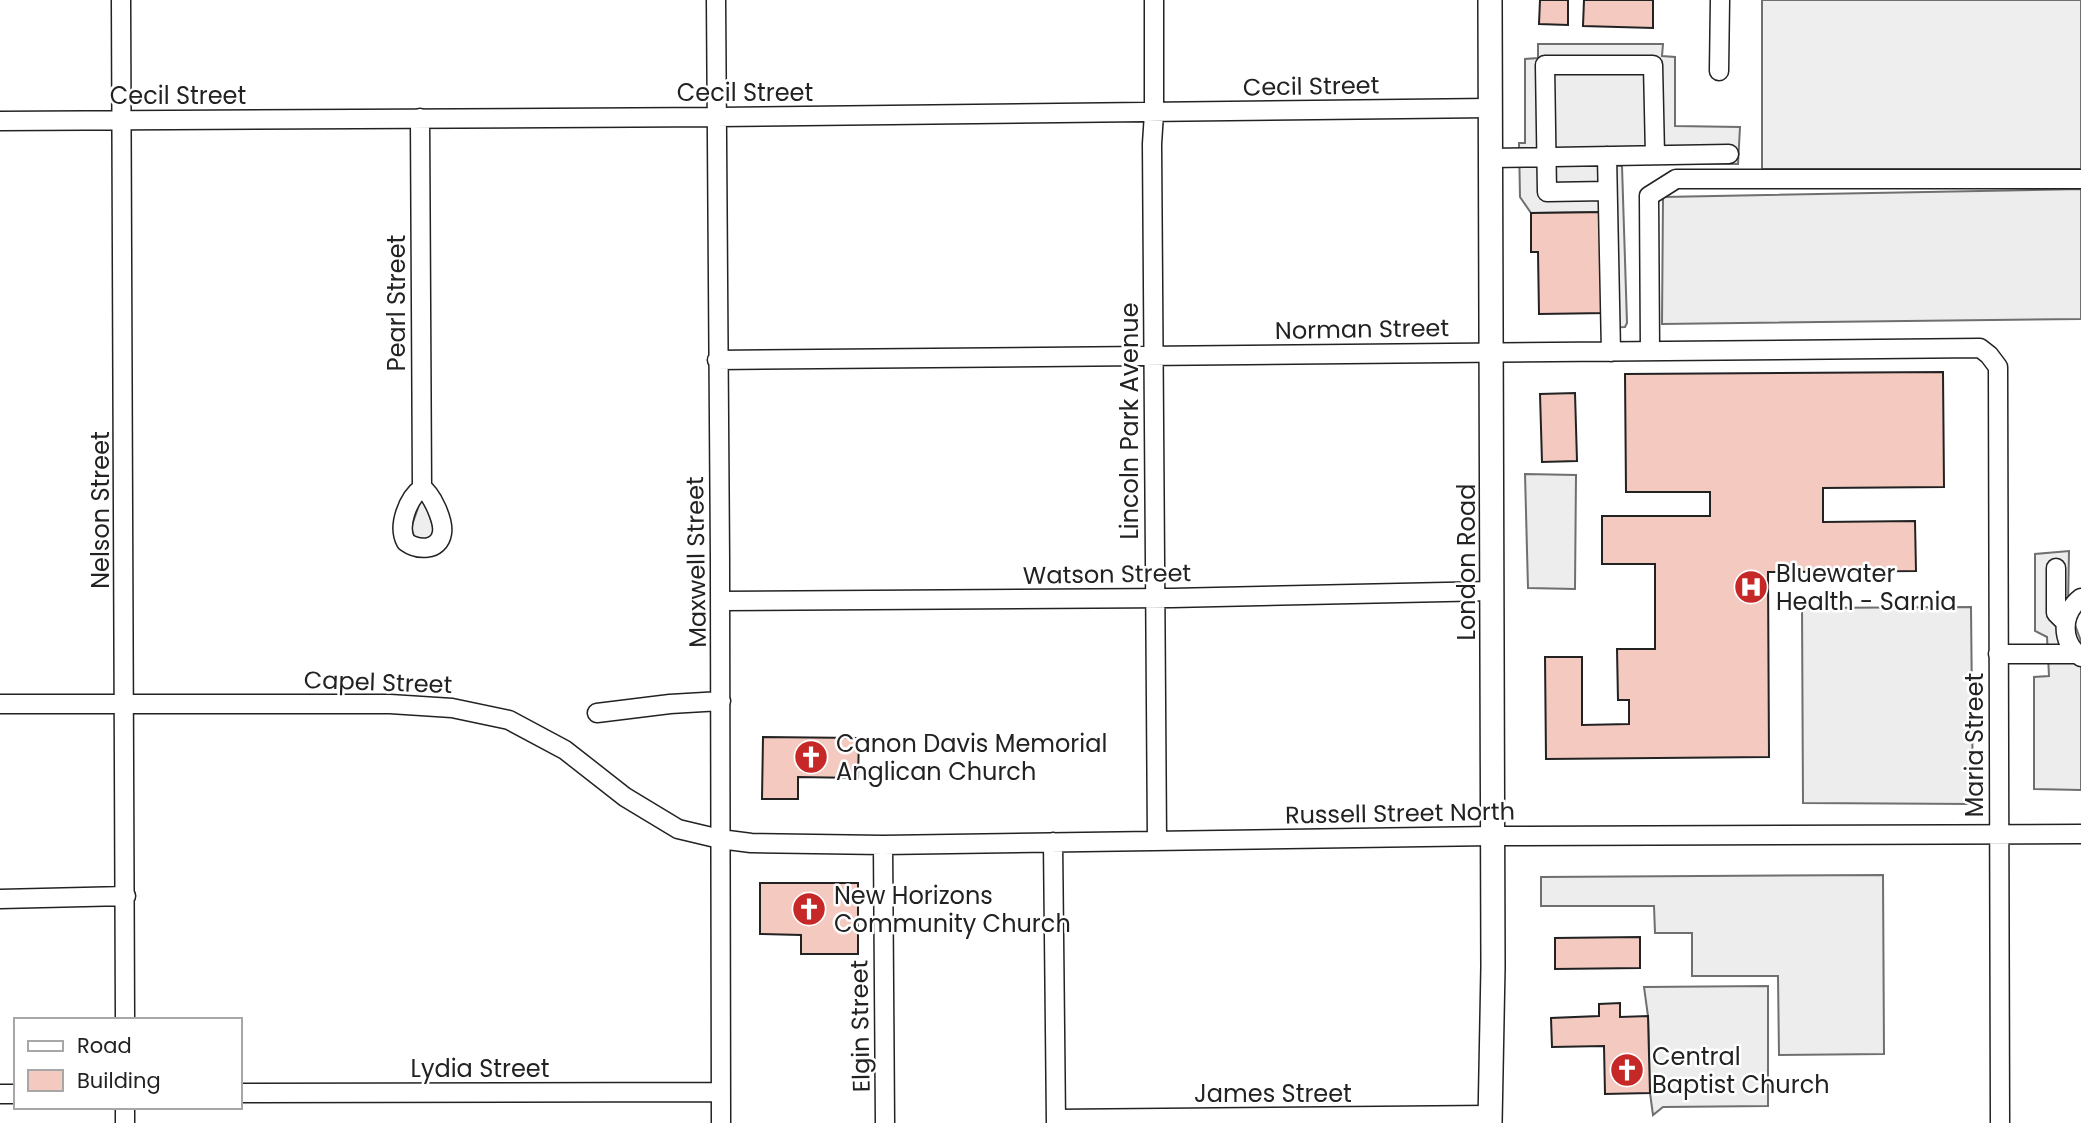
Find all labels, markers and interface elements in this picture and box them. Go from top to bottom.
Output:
street label: Cecil Street [1242,68,1380,104]
street label: Cecil Street [677,76,813,109]
street label: Cecil Street [110,79,246,112]
street label: Pearl Street [380,235,413,371]
street label: Lincoln Park Avenue [1113,302,1146,540]
street label: Norman Street [1275,311,1449,347]
street label: Nelson Street [84,431,117,589]
street label: Maxwell Street [678,476,714,648]
street label: London Road [1450,484,1483,640]
street label: Watson Street [1023,556,1191,592]
place label: Bluewater Health - Sarnia [1776,557,1957,618]
hospital icon: Bluewater Health - Sarnia [1732,568,1770,606]
street label: Capel Street [303,663,453,701]
street label: Maria Street [1958,673,1991,817]
place label: Canon Davis Memorial Anglican Church [836,727,1107,788]
church icon: Canon Davis Memorial Anglican Church [792,738,830,776]
street label: Russell Street North [1285,794,1515,832]
place label: New Horizons Community Church [834,879,1071,940]
church icon: New Horizons Community Church [790,890,828,928]
street label: Elgin Street [842,960,878,1092]
legend [14,1018,242,1109]
text: Road [77,1031,132,1060]
place label: Central Baptist Church [1652,1040,1830,1101]
church icon: Central Baptist Church [1608,1051,1646,1089]
street label: Lydia Street [411,1052,549,1085]
text: Building [77,1066,161,1095]
street label: James Street [1194,1077,1352,1110]

